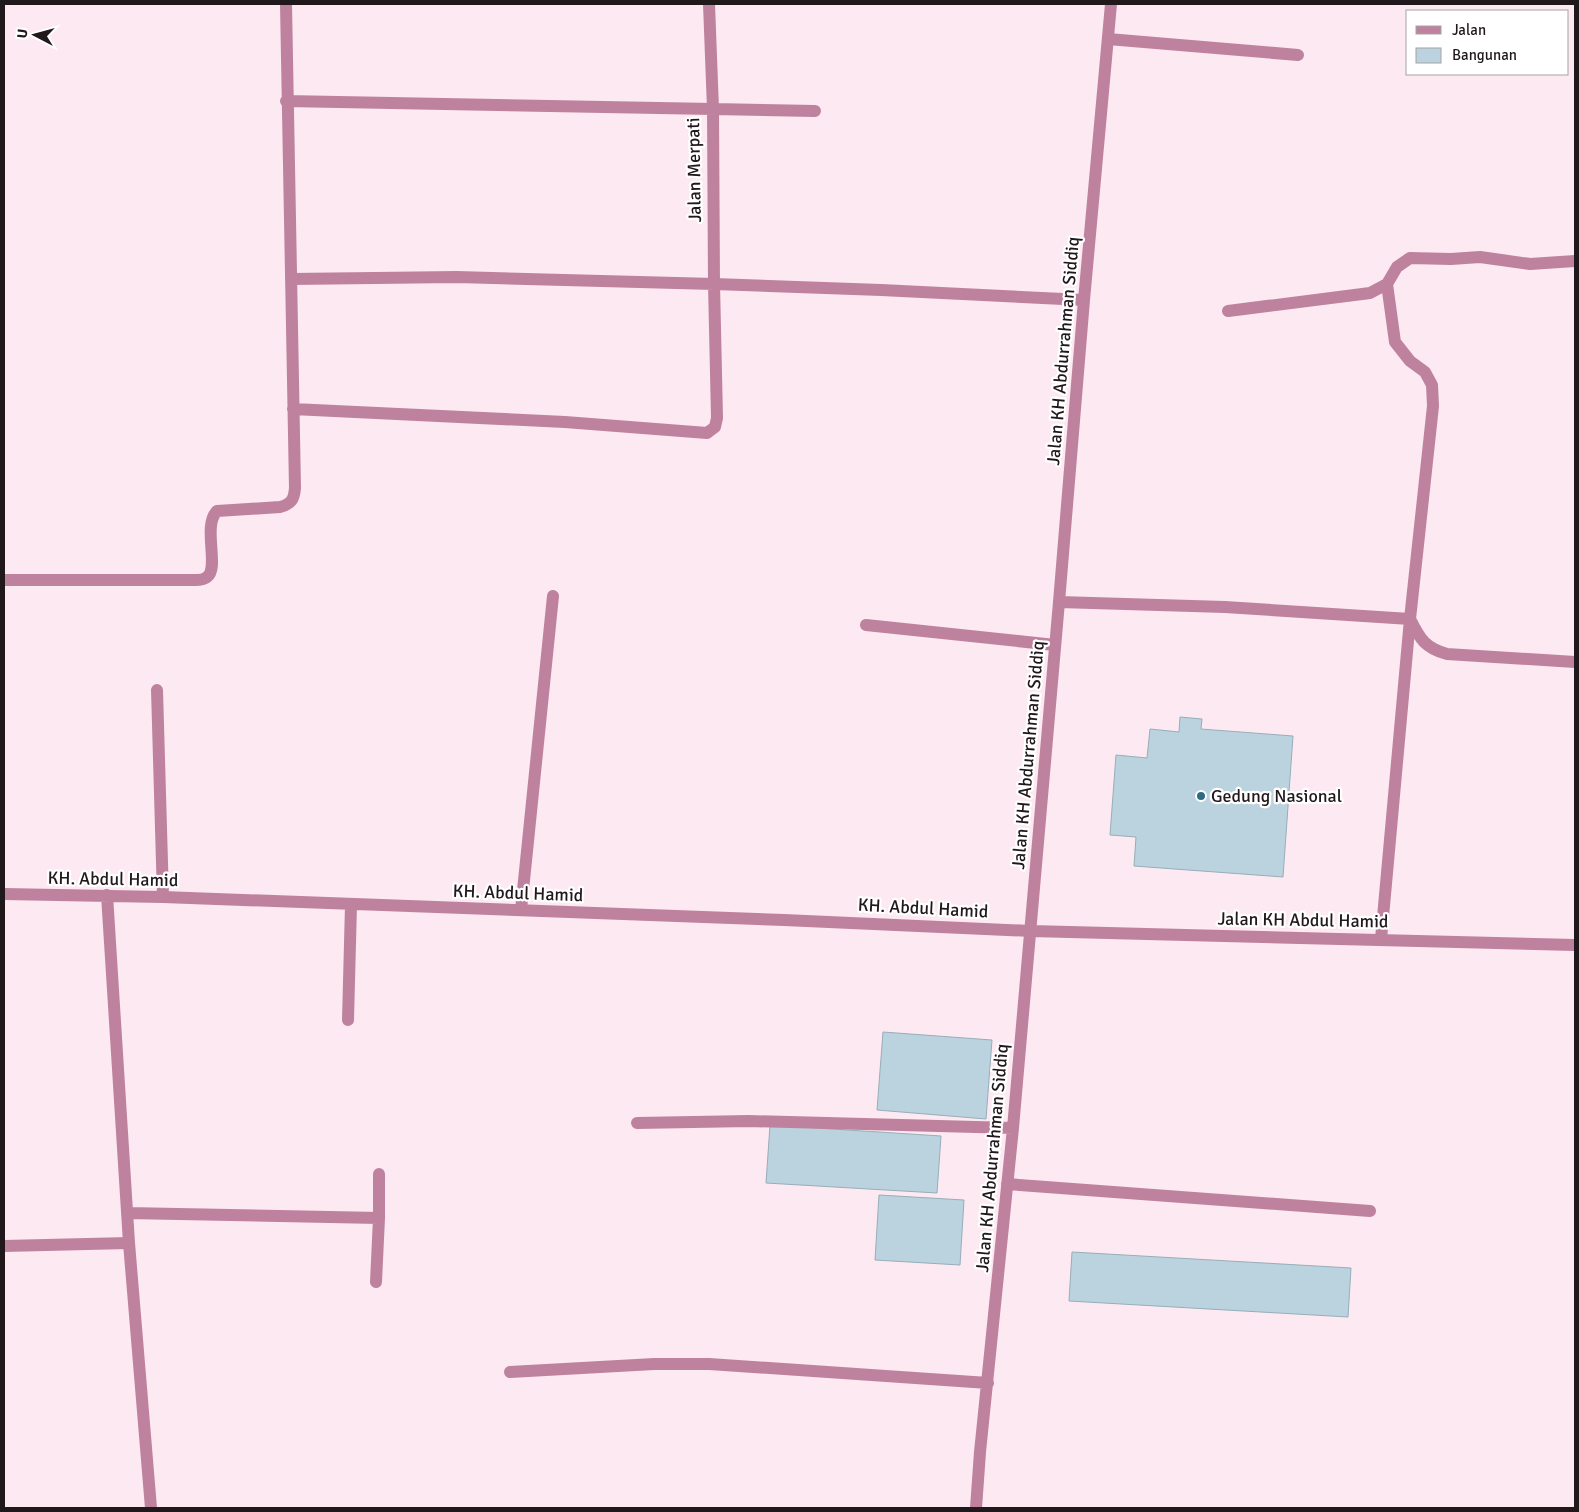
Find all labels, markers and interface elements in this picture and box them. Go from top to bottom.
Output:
north arrow [10,10,60,60]
legend [1406,10,1569,75]
text: Jalan [1452,21,1486,39]
text: U [14,28,32,39]
text: Bangunan [1452,46,1517,64]
street label: Jalan Merpati [682,117,706,223]
street label: Jalan KH Abdurrahman Siddiq [1042,236,1084,466]
street label: Jalan KH Abdurrahman Siddiq [1007,640,1049,870]
place label: Gedung Nasional [1211,785,1342,807]
marker: Gedung Nasional [1195,790,1207,802]
street label: KH. Abdul Hamid [47,867,179,891]
street label: KH. Abdul Hamid [452,880,584,906]
street label: KH. Abdul Hamid [857,894,989,922]
street label: Jalan KH Abdul Hamid [1217,908,1389,932]
street label: Jalan KH Abdurrahman Siddiq [971,1043,1013,1273]

